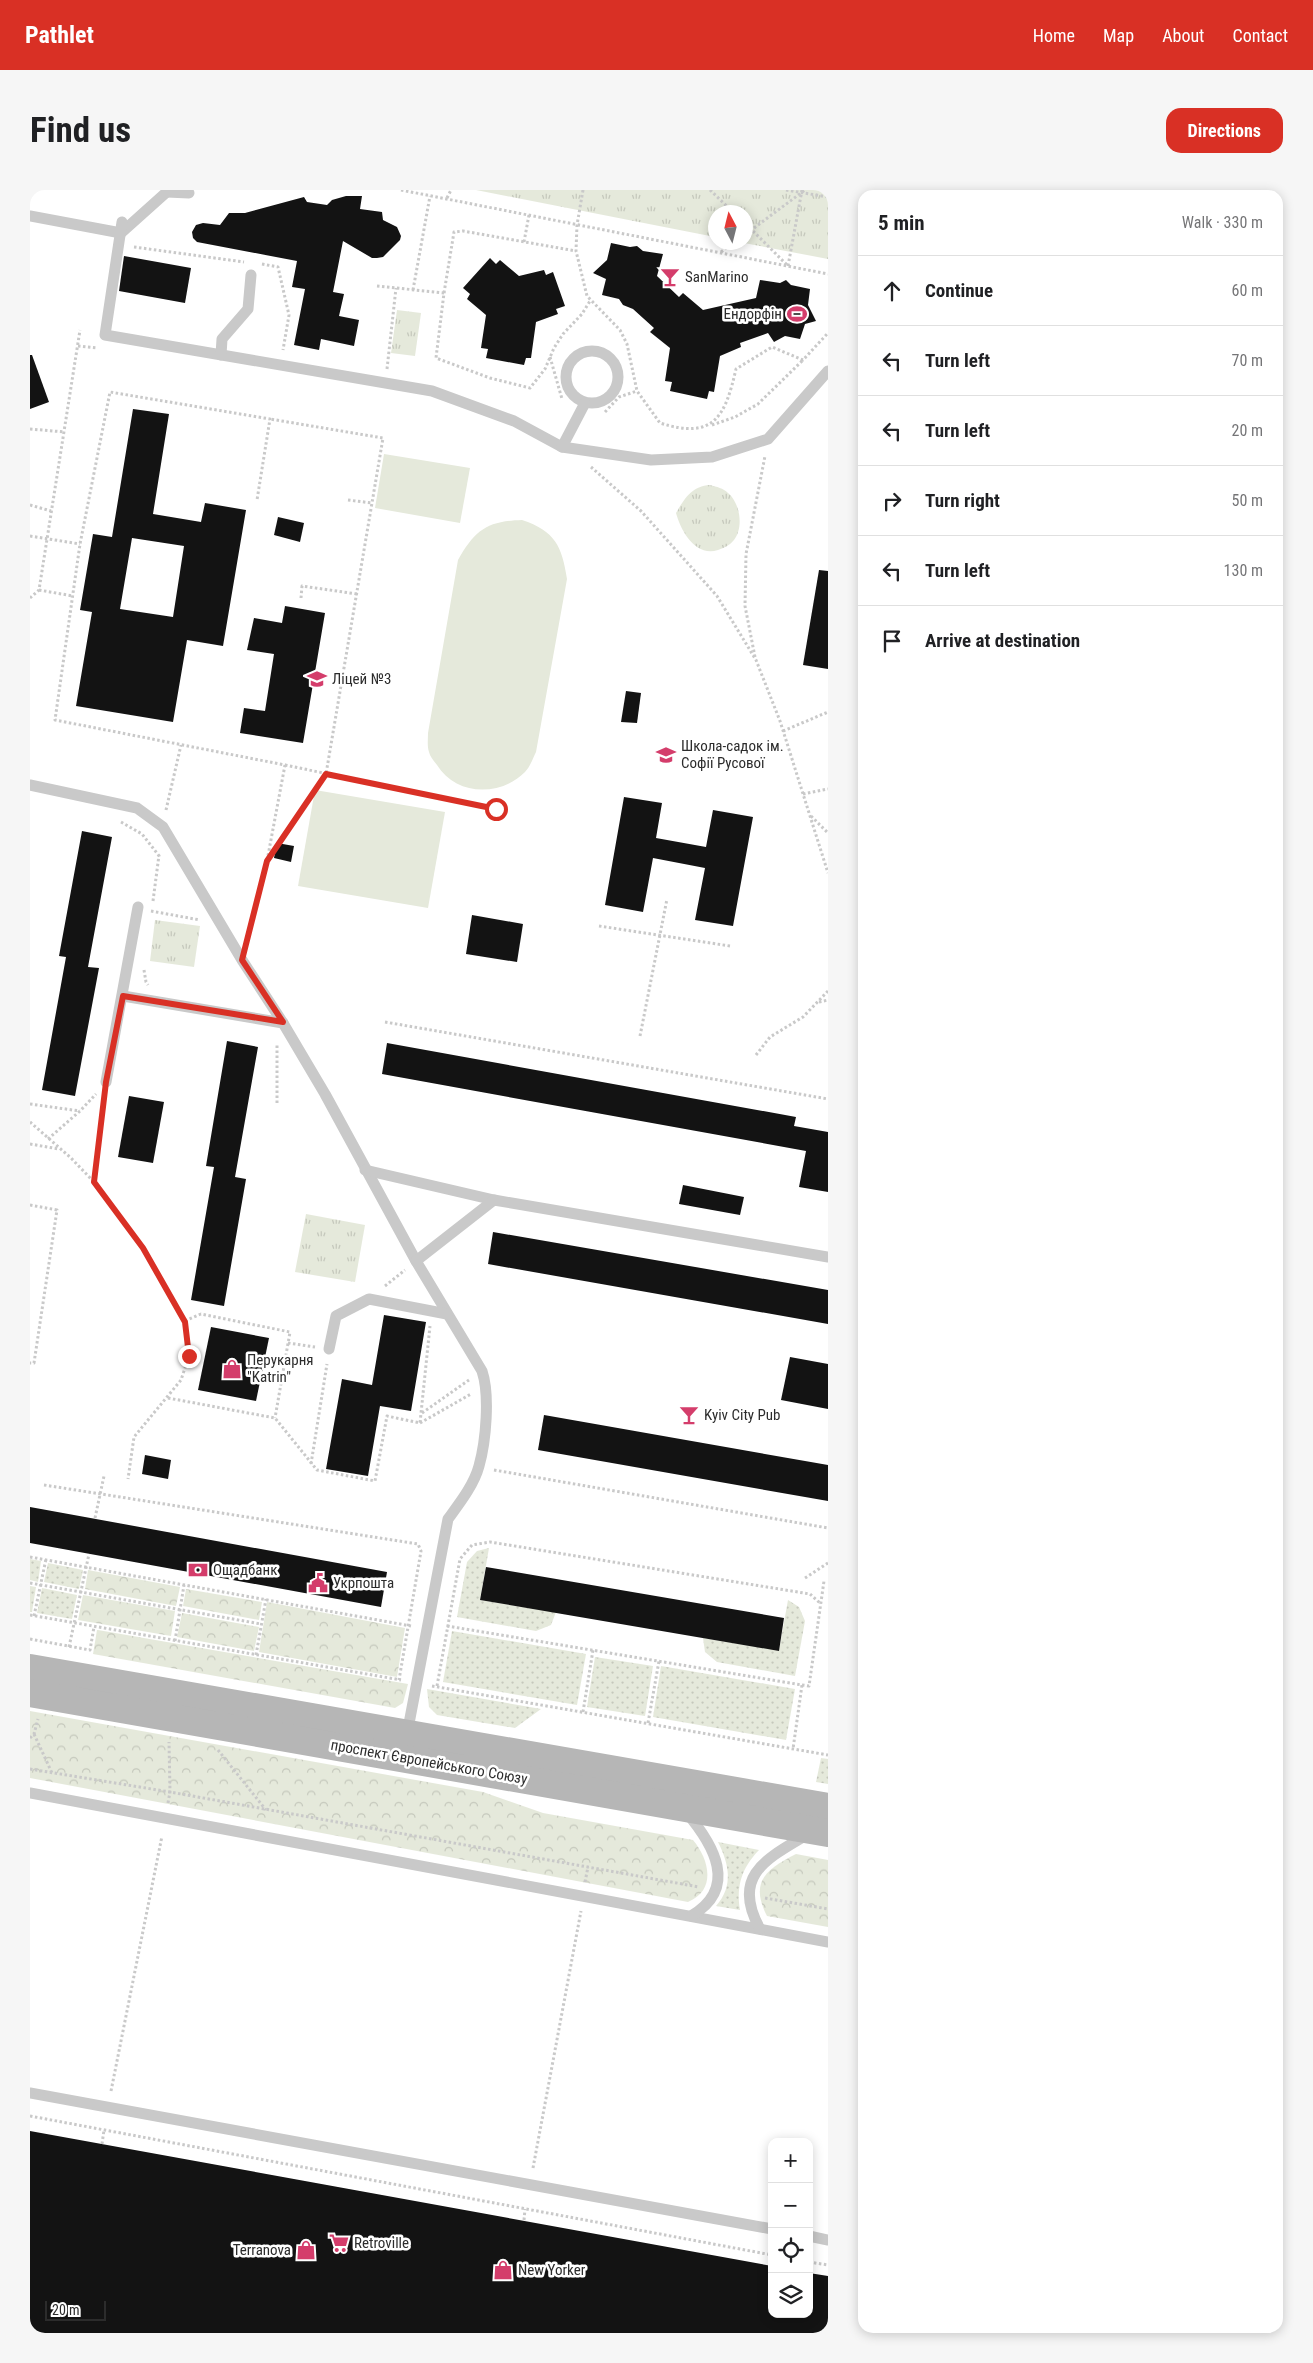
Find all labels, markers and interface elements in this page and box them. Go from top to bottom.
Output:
text: Pathlet [25,21,94,49]
text: Home [1033,25,1075,46]
text: Map [1103,25,1134,46]
text: About [1162,25,1204,46]
text: Contact [1232,25,1288,46]
button: Directions [1166,108,1283,153]
text: Find us [30,110,131,151]
north arrow [708,205,753,250]
text: 5 min [878,211,925,235]
text: Walk · 330 m [1182,213,1263,232]
bar icon: SanMarino [659,266,681,288]
place label: SanMarino [685,268,749,286]
icon: ahead [878,277,906,305]
text: Continue [925,279,993,302]
text: 60 m [1231,281,1263,300]
sports icon: Ендорфін [786,303,808,325]
place label: Ендорфін [723,305,782,323]
icon: left [878,347,906,375]
text: Turn left [925,349,990,372]
text: 70 m [1231,351,1263,370]
icon: left [878,417,906,445]
text: Turn left [925,419,990,442]
text: 20 m [1231,421,1263,440]
icon: right [878,487,906,515]
text: Turn right [925,489,1000,512]
text: 50 m [1231,491,1263,510]
icon: left [878,557,906,585]
text: Turn left [925,559,990,582]
text: 130 m [1224,561,1263,580]
icon: arrive [878,627,906,655]
text: Arrive at destination [925,629,1080,652]
school or university icon: Ліцей №3 [306,668,328,690]
place label: Ліцей №3 [332,670,391,688]
place label: Школа-садок ім. Софії Русової [681,737,784,772]
school or university icon: Школа-садок ім. Софії Русової [655,744,677,766]
route start [485,798,508,821]
route end [178,1345,201,1368]
place label: Перукарня "Katrin" [247,1351,314,1386]
shop icon: Перукарня "Katrin" [221,1358,243,1380]
bar icon: Kyiv City Pub [678,1404,700,1426]
place label: Kyiv City Pub [704,1406,780,1424]
bank icon: Ощадбанк [187,1559,209,1581]
place label: Ощадбанк [213,1561,277,1579]
public building icon: Укрпошта [307,1572,329,1594]
place label: Укрпошта [333,1574,394,1592]
street label: проспект Європейського Союзу [329,1736,529,1788]
map controls [768,2138,813,2318]
button: + [768,2138,813,2183]
button: − [768,2183,813,2228]
button: locate [768,2228,813,2273]
supermarket icon: Retroville [328,2232,350,2254]
place label: Retroville [354,2234,409,2252]
shop icon: Terranova [295,2239,317,2261]
place label: Terranova [233,2241,291,2259]
shop icon: New Yorker [492,2259,514,2281]
place label: New Yorker [518,2261,586,2279]
button: layers [768,2273,813,2318]
scale bar [45,2298,106,2321]
text: 20 m [52,2302,80,2318]

